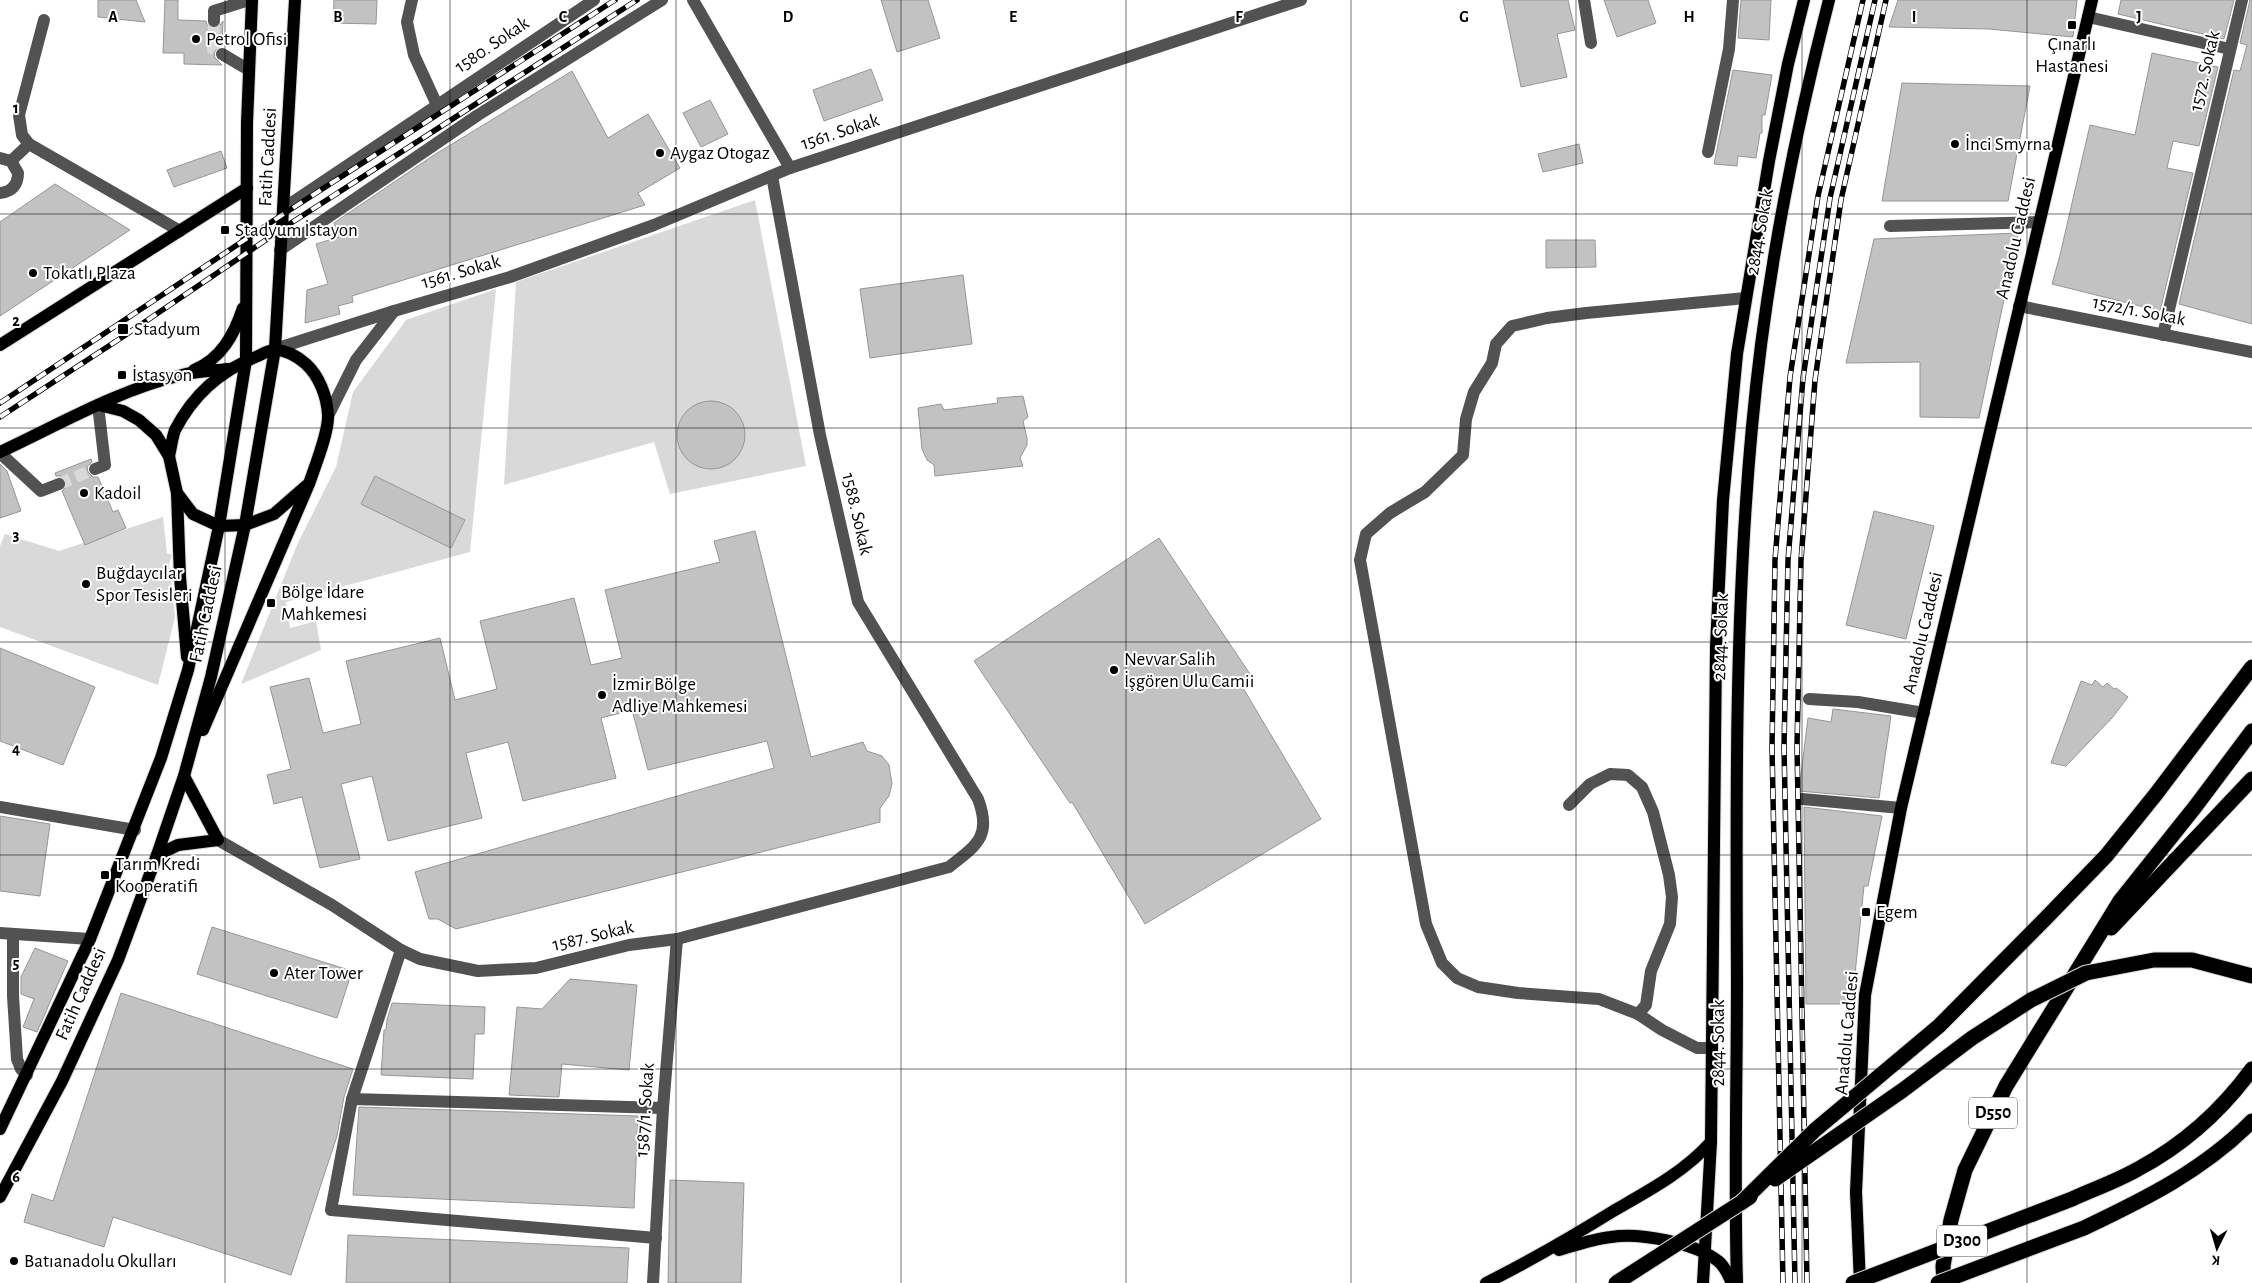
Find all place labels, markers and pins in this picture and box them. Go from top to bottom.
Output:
marker: Çınarlı Hastanesi [2066,19,2078,31]
place label: Petrol Ofisi [206,30,287,49]
marker: Petrol Ofisi [190,33,202,45]
place label: Çınarlı Hastanesi [2035,35,2109,76]
place label: İnci Smyrna [1965,134,2051,154]
marker: İnci Smyrna [1949,138,1961,150]
place label: Aygaz Otogaz [670,144,770,163]
marker: Aygaz Otogaz [654,147,666,159]
place label: Stadyum İstayon [235,220,358,240]
marker: Stadyum İstayon [219,224,231,236]
place label: Tokatlı Plaza [43,264,136,283]
marker: Tokatlı Plaza [27,267,39,279]
place label: Stadyum [134,320,200,339]
marker: Stadyum [116,322,130,336]
place label: İstasyon [132,365,192,385]
marker: İstasyon [116,369,128,381]
place label: Kadoil [94,484,141,503]
marker: Kadoil [78,487,90,499]
place label: Buğdaycılar Spor Tesisleri [96,564,193,605]
marker: Buğdaycılar Spor Tesisleri [80,578,92,590]
place label: Bölge İdare Mahkemesi [281,582,367,624]
marker: Bölge İdare Mahkemesi [265,597,277,609]
place label: Nevvar Salih İşgören Ulu Camii [1124,650,1254,691]
marker: Nevvar Salih İşgören Ulu Camii [1108,664,1120,676]
place label: İzmir Bölge Adliye Mahkemesi [612,674,748,716]
marker: İzmir Bölge Adliye Mahkemesi [596,689,608,701]
place label: Tarım Kredi Kooperatifi [115,855,200,896]
marker: Tarım Kredi Kooperatifi [99,869,111,881]
place label: Egem [1876,903,1918,922]
marker: Egem [1860,906,1872,918]
place label: Ater Tower [284,964,363,983]
marker: Ater Tower [268,967,280,979]
place label: Batıanadolu Okulları [24,1252,177,1271]
marker: Batıanadolu Okulları [8,1255,20,1267]

